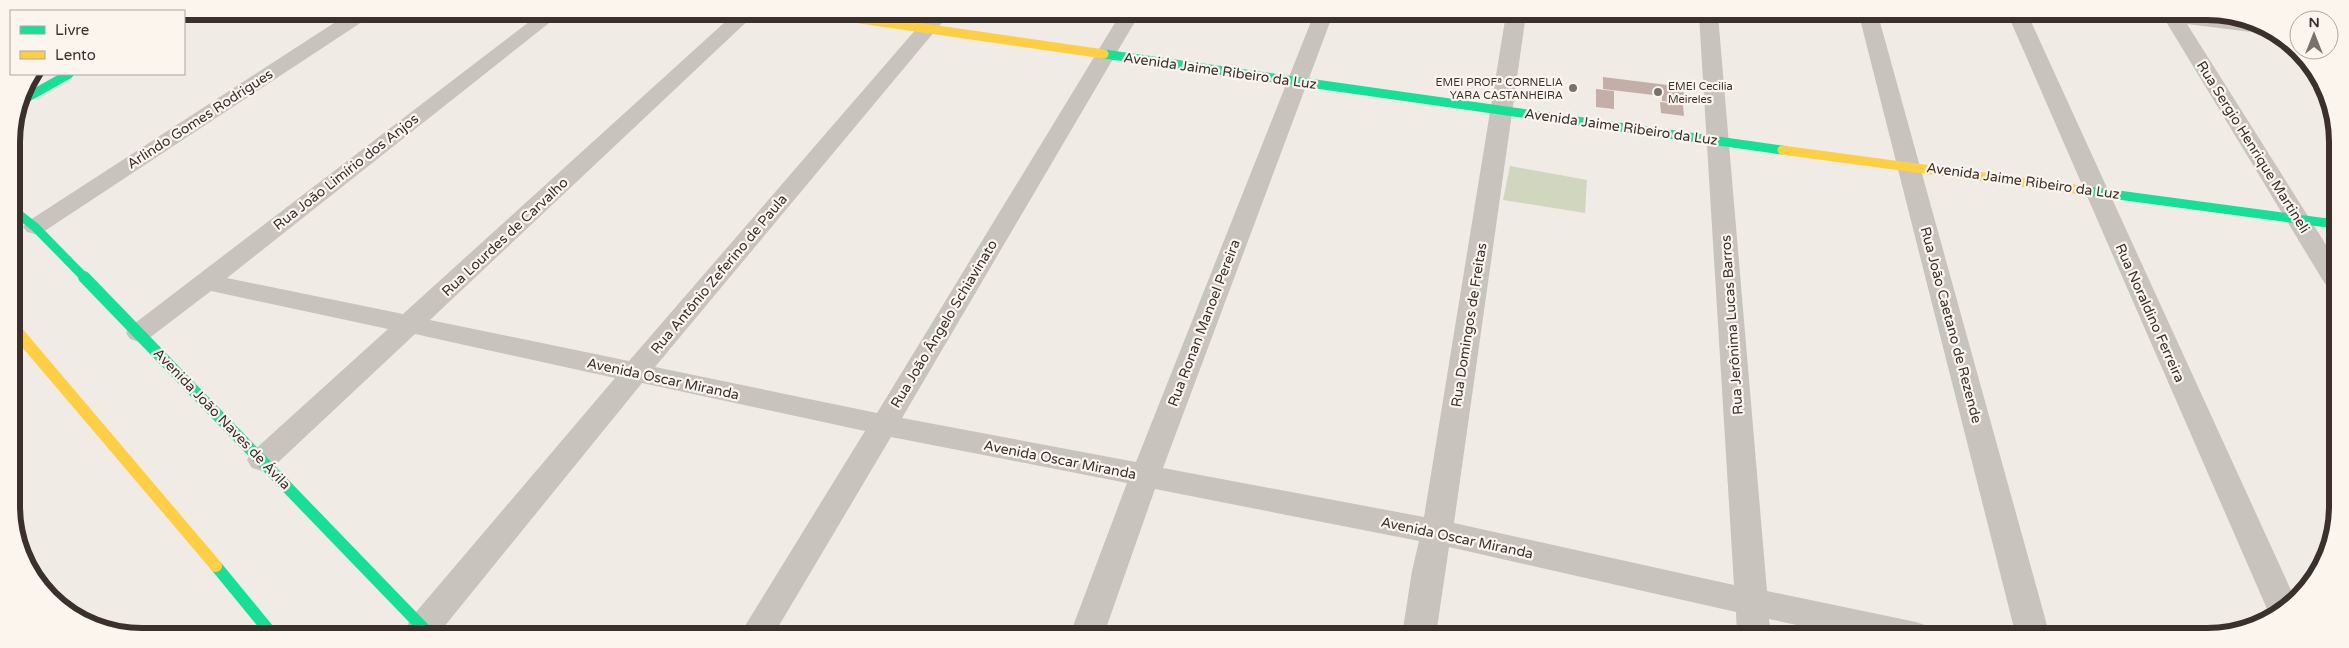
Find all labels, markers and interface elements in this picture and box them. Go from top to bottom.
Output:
legend [10,10,185,75]
north arrow [2289,10,2339,60]
text: N [2308,14,2320,31]
text: Livre [55,21,89,39]
text: Lento [55,46,96,64]
street label: Avenida Jaime Ribeiro da Luz [1122,49,1318,93]
street label: Rua Sergio Henrique Martineli [2193,58,2313,236]
street label: Arlindo Gomes Rodrigues [124,65,276,173]
place label: EMEI PROFª CORNELIA YARA CASTANHEIRA [1436,76,1563,102]
place label: EMEI Cecilia Meireles [1668,80,1733,106]
marker: EMEI PROFª CORNELIA YARA CASTANHEIRA [1567,82,1579,94]
marker: EMEI Cecilia Meireles [1652,86,1664,98]
street label: Avenida Jaime Ribeiro da Luz [1523,105,1719,149]
street label: Rua João Limírio dos Anjos [270,110,422,234]
street label: Avenida Jaime Ribeiro da Luz [1925,159,2121,203]
street label: Rua Lourdes de Carvalho [438,174,572,300]
street label: Rua Antônio Zeferino de Paula [647,191,791,357]
street label: Rua João Caetano de Rezende [1917,225,1985,425]
street label: Rua Jerônima Lucas Barros [1717,234,1747,415]
street label: Rua João Ângelo Schiavinato [887,237,1001,411]
street label: Rua Ronan Manoel Pereira [1164,237,1244,409]
street label: Rua Domingos de Freitas [1448,241,1490,408]
street label: Rua Noraldino Ferreira [2112,241,2188,385]
street label: Avenida João Naves de Ávila [150,345,294,493]
street label: Avenida Oscar Miranda [585,355,741,403]
street label: Avenida Oscar Miranda [982,437,1138,483]
street label: Avenida Oscar Miranda [1379,514,1535,562]

